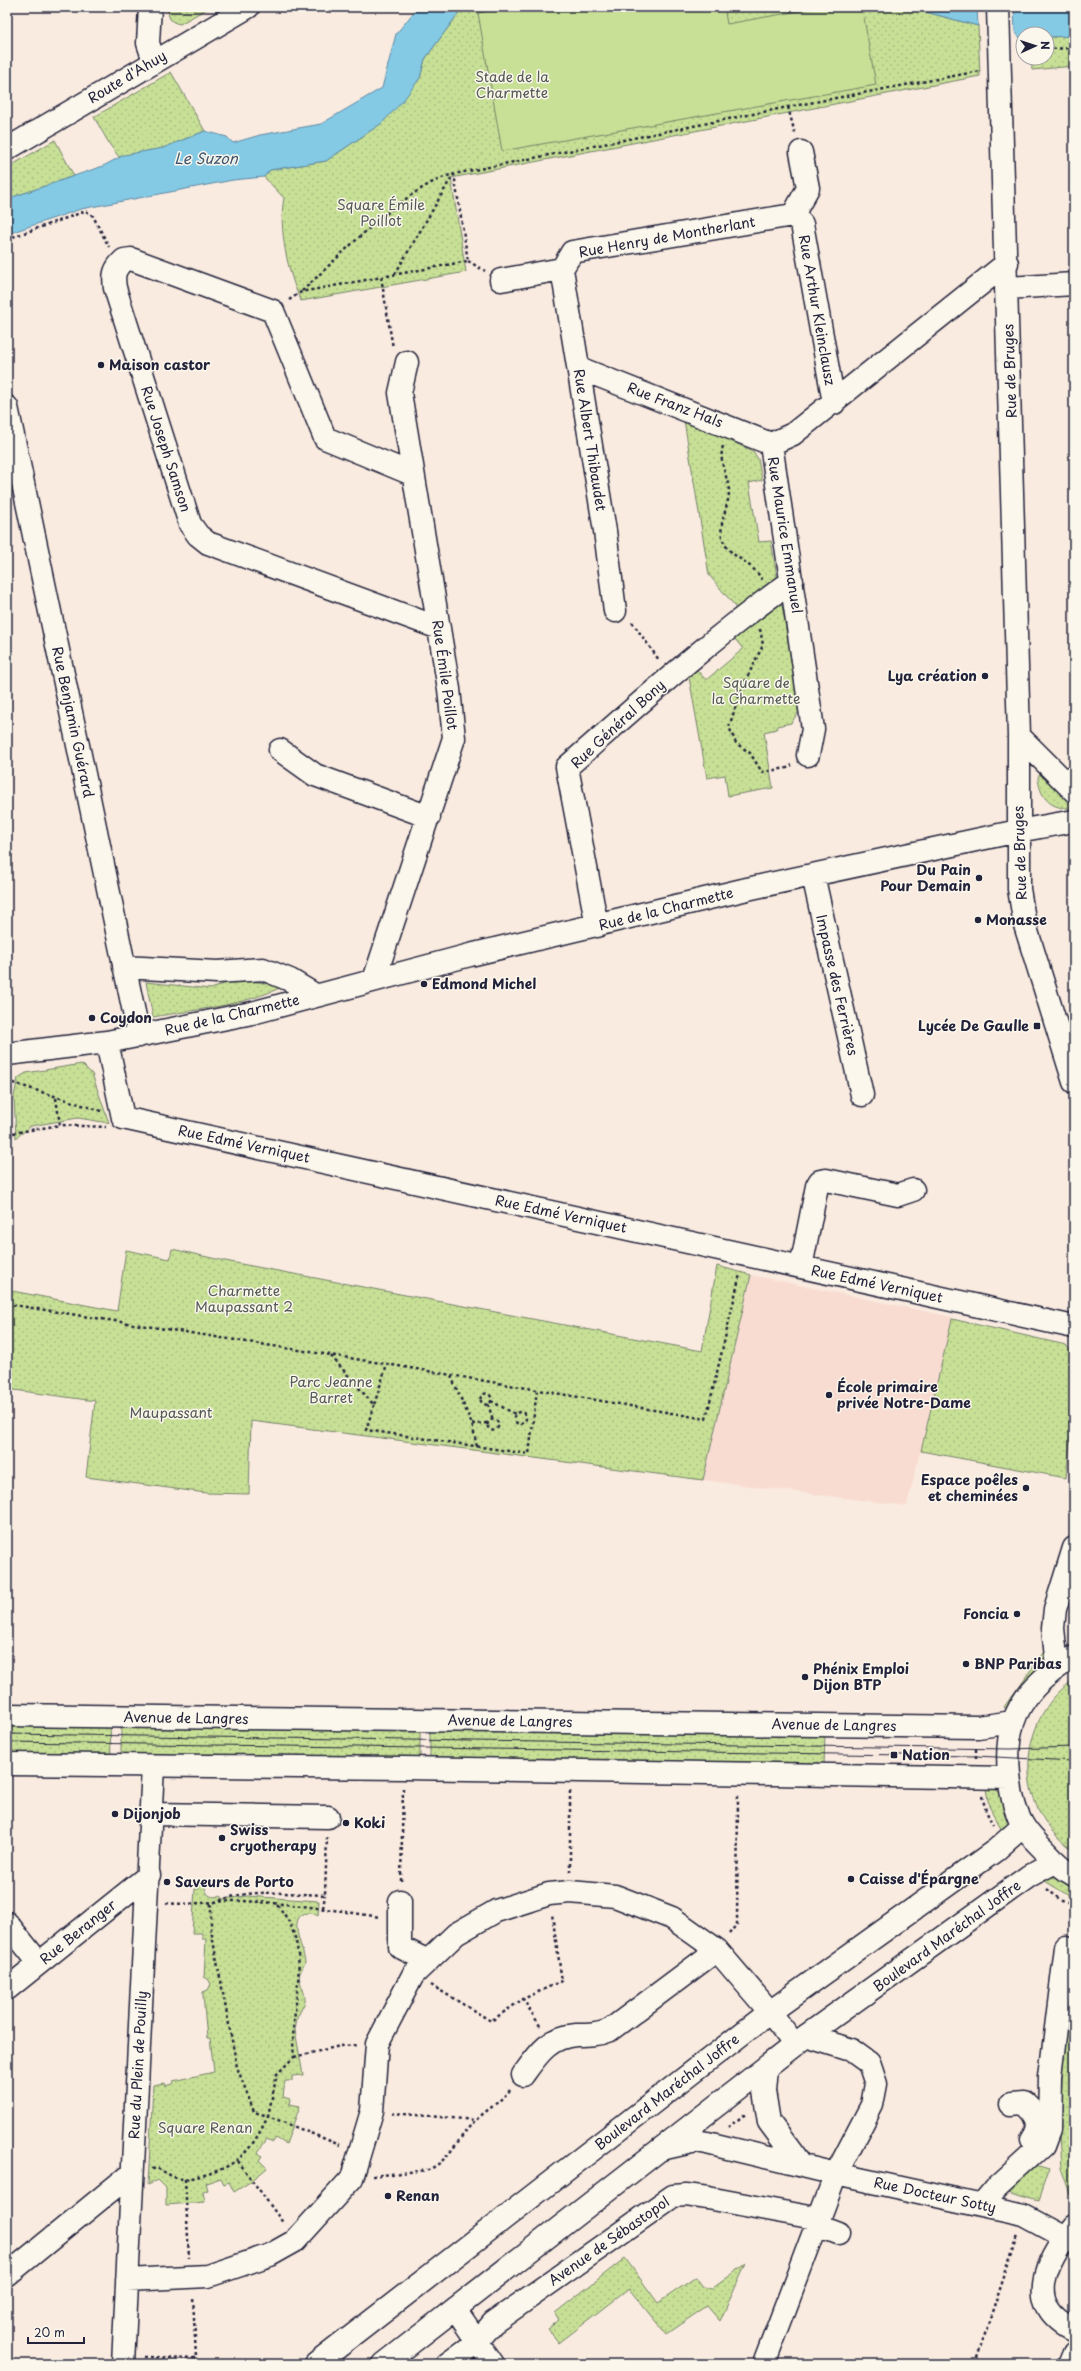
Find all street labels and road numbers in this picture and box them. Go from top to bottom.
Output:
street label: Route d'Ahuy [83,45,170,108]
street label: Rue Henry de Montherlant [577,211,757,262]
street label: Rue Arthur Kleinclausz [794,233,841,387]
street label: Rue de Bruges [997,323,1022,419]
street label: Rue Albert Thibaudet [569,367,612,513]
street label: Rue Franz Hals [624,377,726,432]
street label: Rue Joseph Samson [136,383,197,515]
street label: Rue Maurice Emmanuel [763,455,808,615]
street label: Rue Émile Poillot [427,618,464,732]
street label: Rue Benjamin Guérard [47,644,100,800]
street label: Rue Général Bony [566,674,669,773]
street label: Rue de Bruges [1007,805,1032,901]
street label: Rue de la Charmette [596,882,735,935]
street label: Impasse des Ferrières [811,912,864,1057]
street label: Rue de la Charmette [162,989,301,1040]
street label: Rue Edmé Verniquet [176,1119,312,1168]
street label: Rue Edmé Verniquet [493,1189,629,1238]
street label: Rue Edmé Verniquet [809,1259,945,1308]
street label: Avenue de Langres [123,1706,249,1729]
street label: Avenue de Langres [447,1709,573,1732]
street label: Avenue de Langres [771,1713,897,1736]
street label: Boulevard Maréchal Joffre [868,1875,1025,1996]
street label: Rue Beranger [35,1894,121,1969]
street label: Rue du Plein de Pouilly [123,1990,152,2140]
street label: Boulevard Maréchal Joffre [590,2028,743,2155]
street label: Rue Docteur Sotty [872,2171,998,2218]
street label: Avenue de Sébastopol [544,2191,674,2290]

